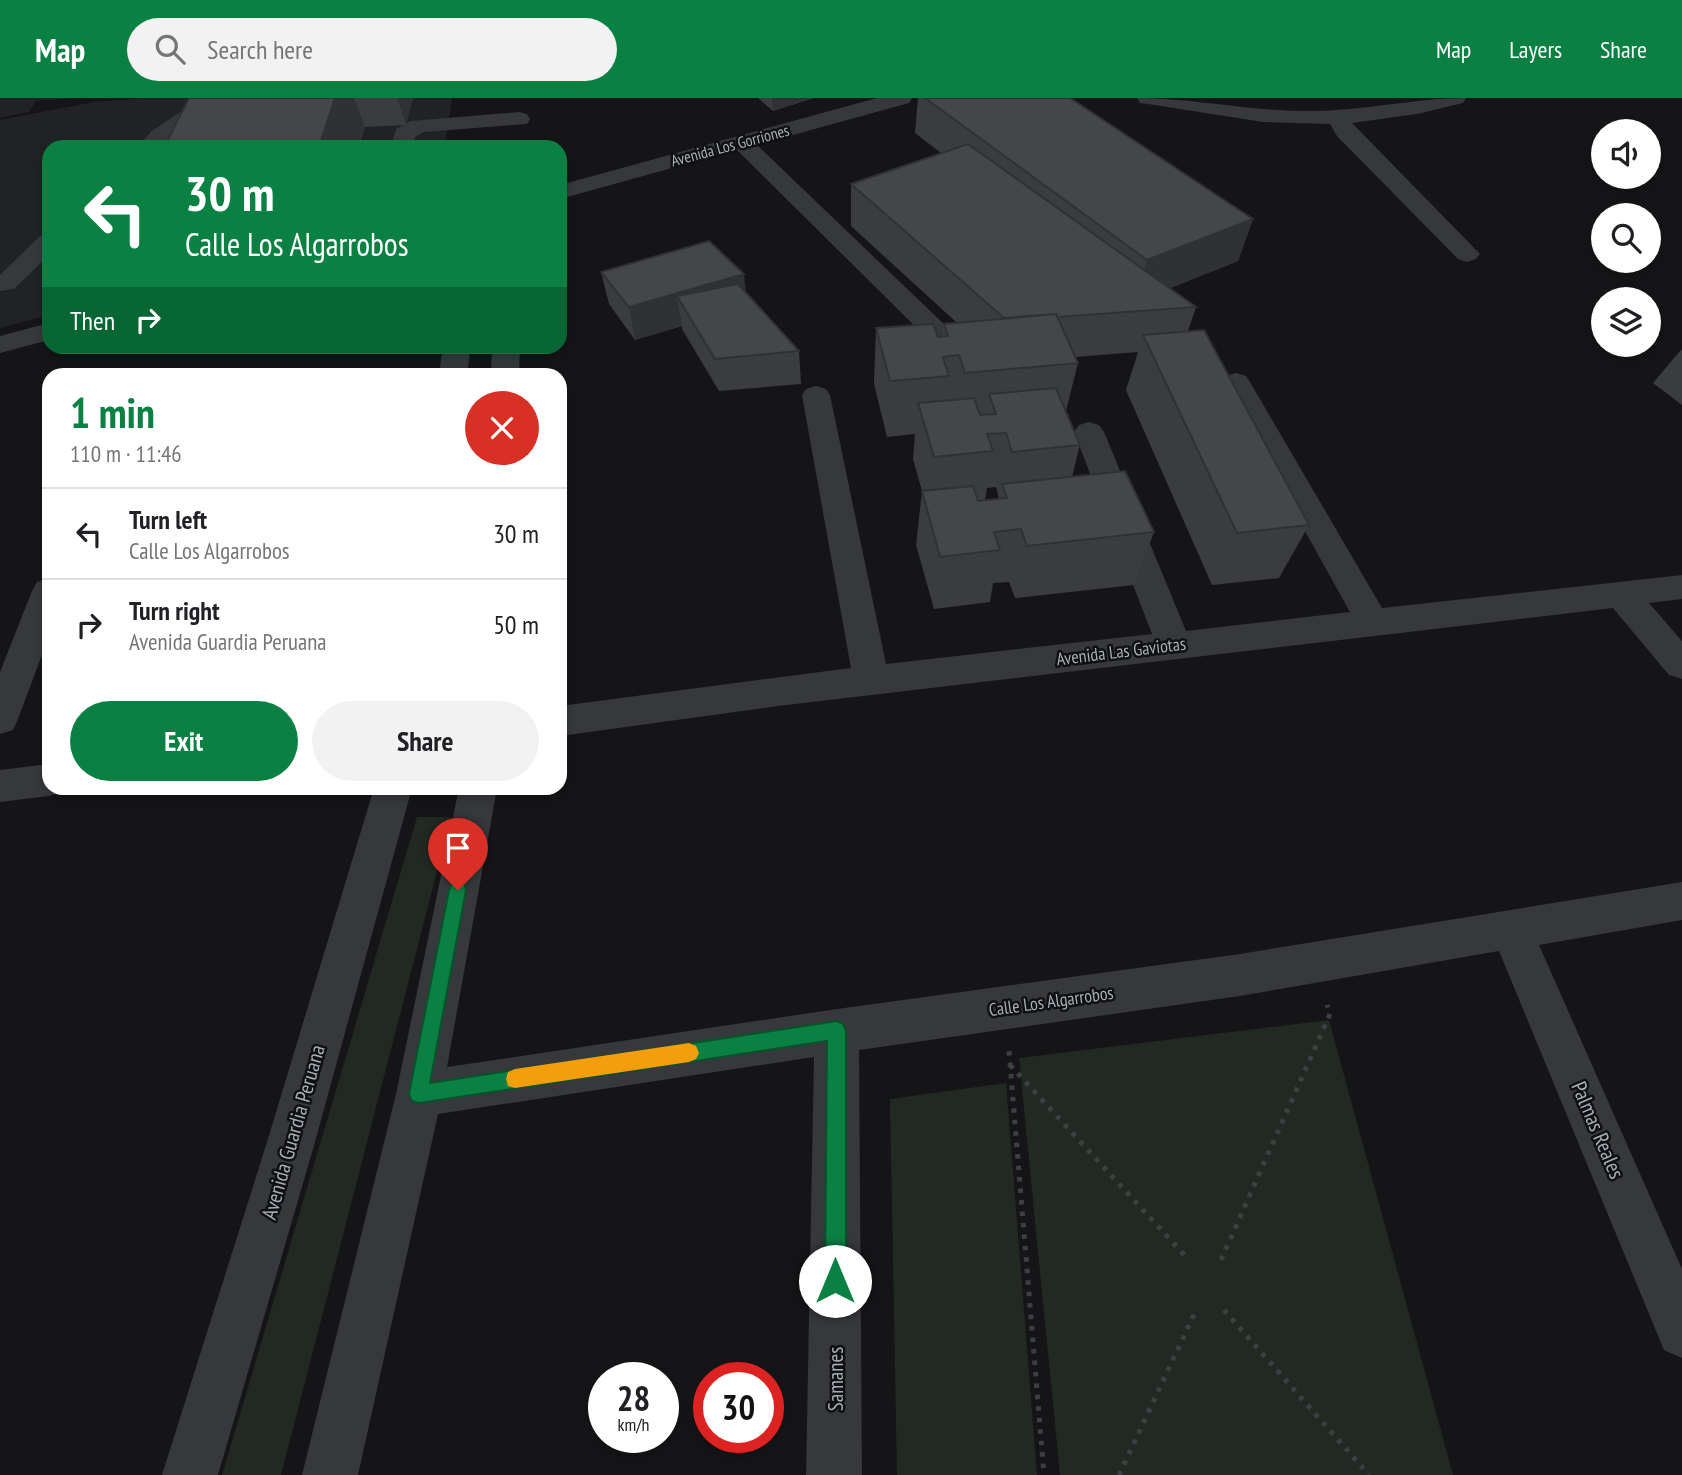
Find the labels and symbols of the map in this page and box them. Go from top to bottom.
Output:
street label: Avenida Los Gorriones [669,120,791,170]
street label: Avenida Las Gaviotas [1055,632,1187,670]
pin [428,818,488,890]
street label: Calle Los Algarrobos [987,981,1115,1021]
street label: Avenida Guardia Peruana [255,1042,331,1222]
street label: Palmas Reales [1565,1077,1631,1183]
position arrow [798,1244,872,1318]
street label: Samanes [822,1347,849,1411]
speed limit sign: 30 [693,1362,784,1453]

